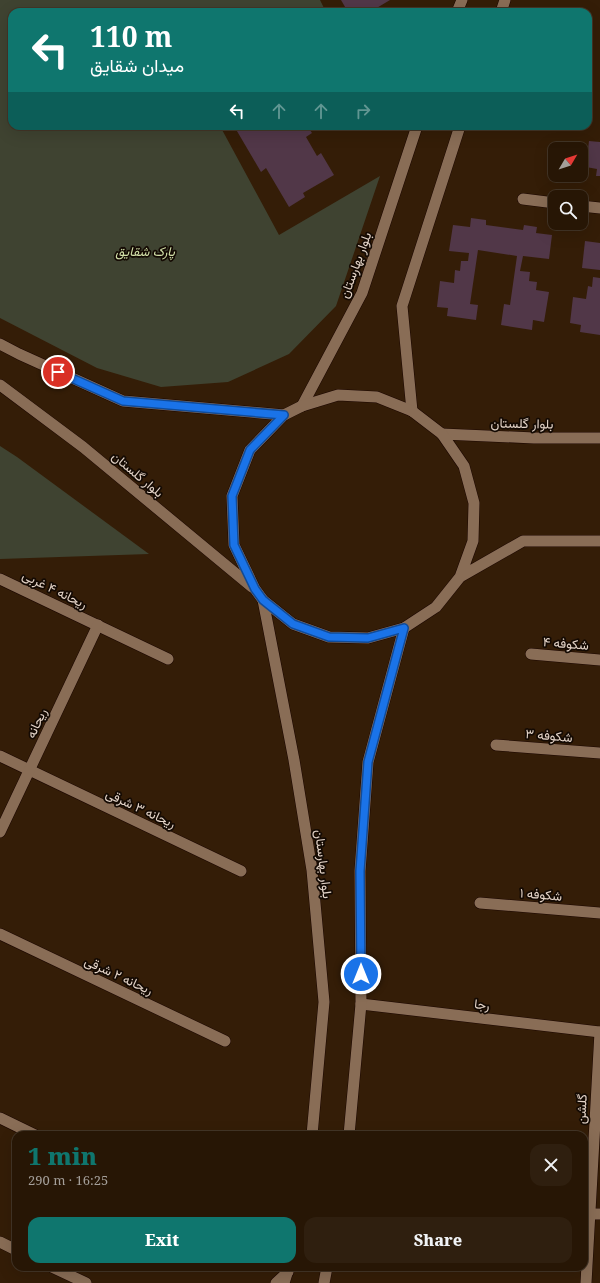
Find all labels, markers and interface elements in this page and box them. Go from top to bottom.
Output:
text: 110 m [90,17,172,55]
icon: left [24,24,76,76]
text: میدان شقایق [90,53,184,77]
icon: left [226,100,248,122]
icon: ahead [268,100,290,122]
icon: ahead [310,100,332,122]
icon: right [352,100,374,122]
north arrow [548,142,588,182]
map controls [548,142,588,230]
button: search [548,190,588,230]
street label: بلوار بهارستان [335,229,375,301]
park label: پارک شقایق [115,242,176,261]
pin [41,355,75,389]
icon: arrive [47,361,69,383]
street label: بلوار گلستان [491,413,554,433]
street label: بلوار گلستان [108,447,168,501]
street label: ریحانه ۴ غربی [19,565,91,613]
street label: شکوفه ۴ [542,632,590,654]
street label: ریحانه [21,705,51,741]
street label: شکوفه ۳ [525,724,573,746]
street label: ریحانه ۳ شرقی [103,784,179,832]
street label: بلوار بهارستان [311,829,337,900]
street label: شکوفه ۱ [519,883,563,905]
street label: ریحانه ۲ شرقی [82,951,156,999]
position arrow [340,953,382,995]
street label: رجا [473,994,491,1014]
street label: گلشن [571,1093,591,1125]
text: 1 min [28,1139,97,1172]
button: close [530,1144,572,1186]
text: 290 m · 16:25 [28,1171,108,1189]
button: Exit [28,1217,296,1263]
button: Share [304,1217,572,1263]

